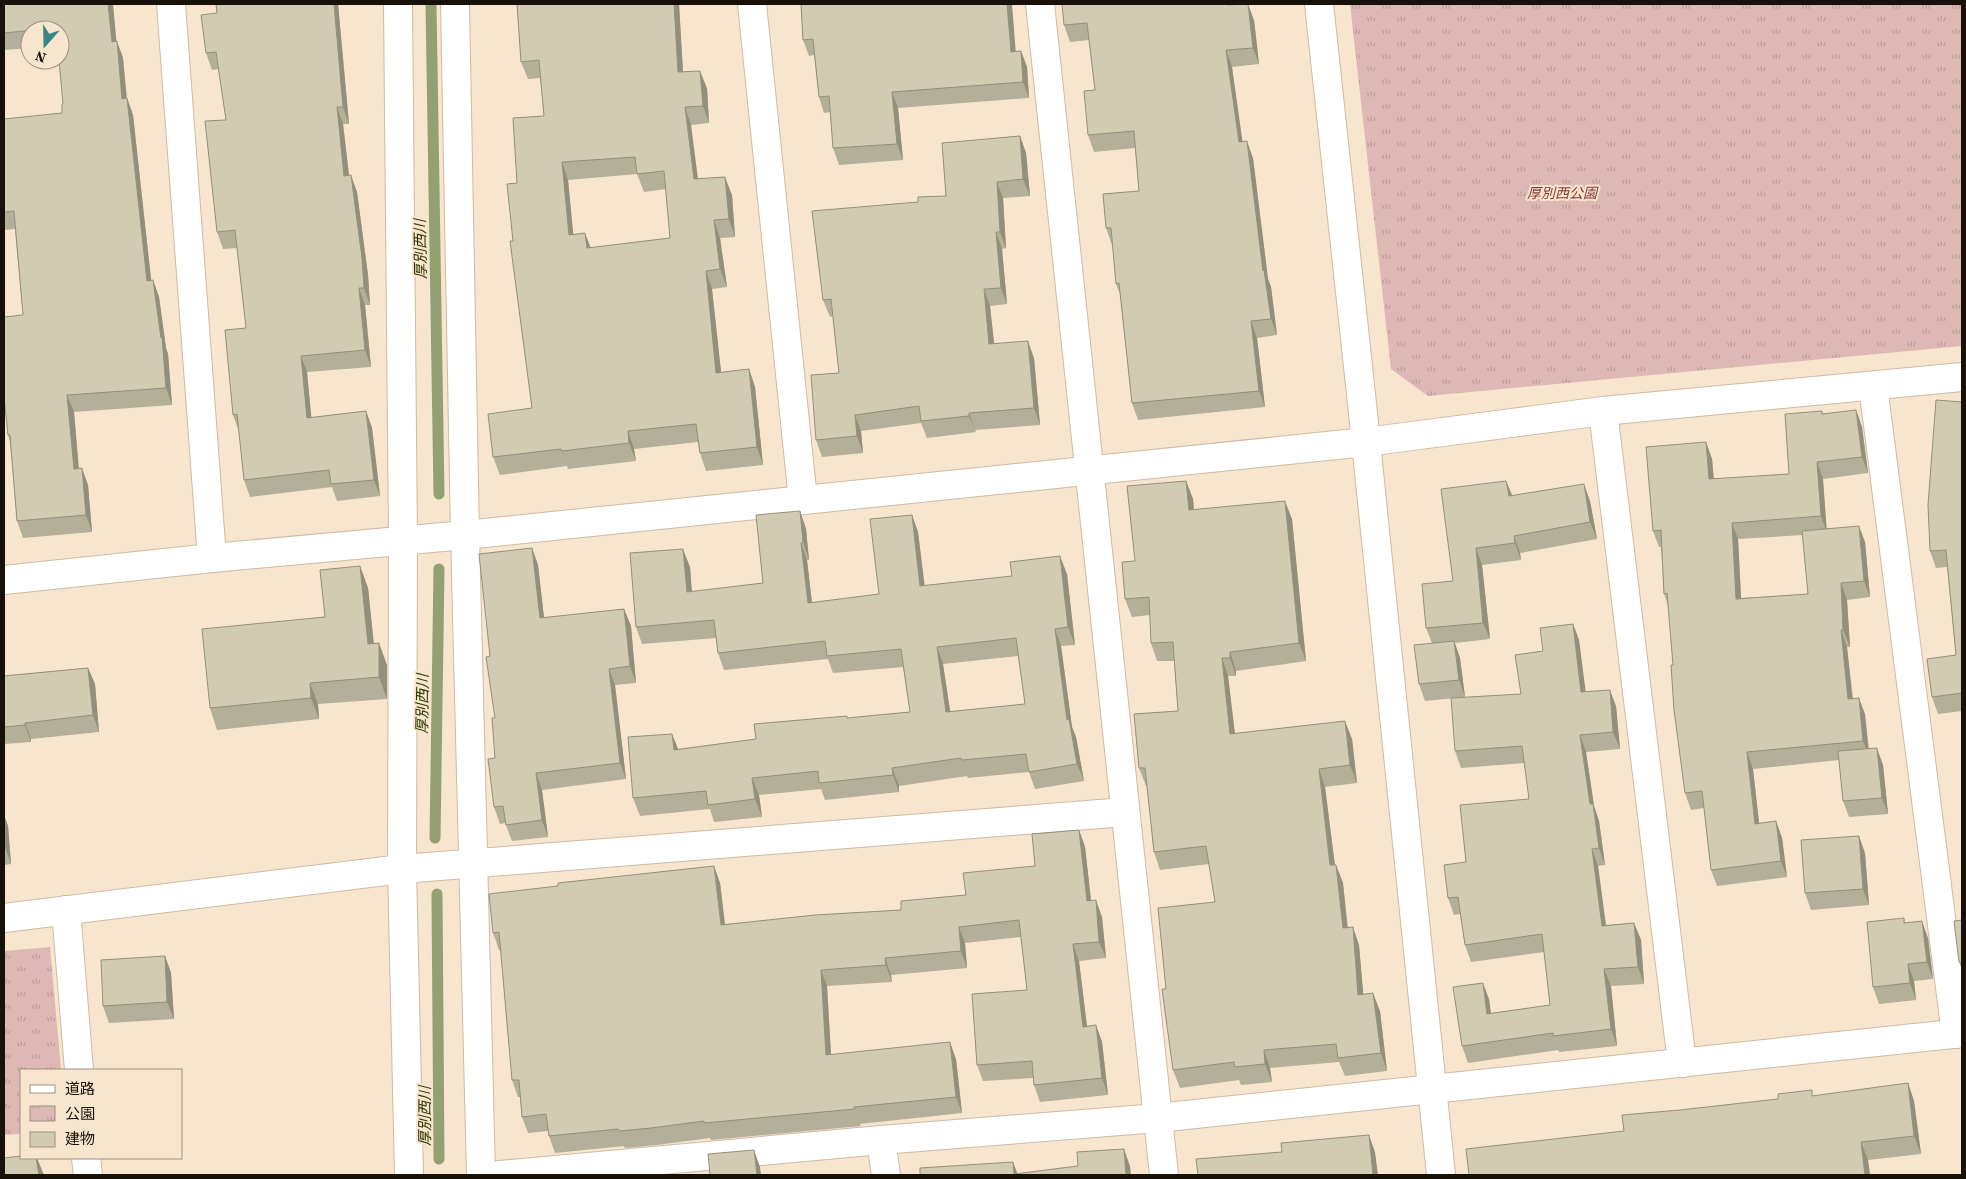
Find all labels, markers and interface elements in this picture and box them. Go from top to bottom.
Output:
north arrow [20,20,70,70]
text: N [32,46,49,68]
park label: 厚別西公園 [1527,183,1599,203]
water label: 厚別西川 [409,217,431,279]
water label: 厚別西川 [411,672,433,734]
legend [20,1069,182,1159]
text: 道路 [65,1078,95,1099]
water label: 厚別西川 [414,1084,435,1146]
text: 公園 [65,1103,95,1124]
text: 建物 [65,1128,95,1149]

